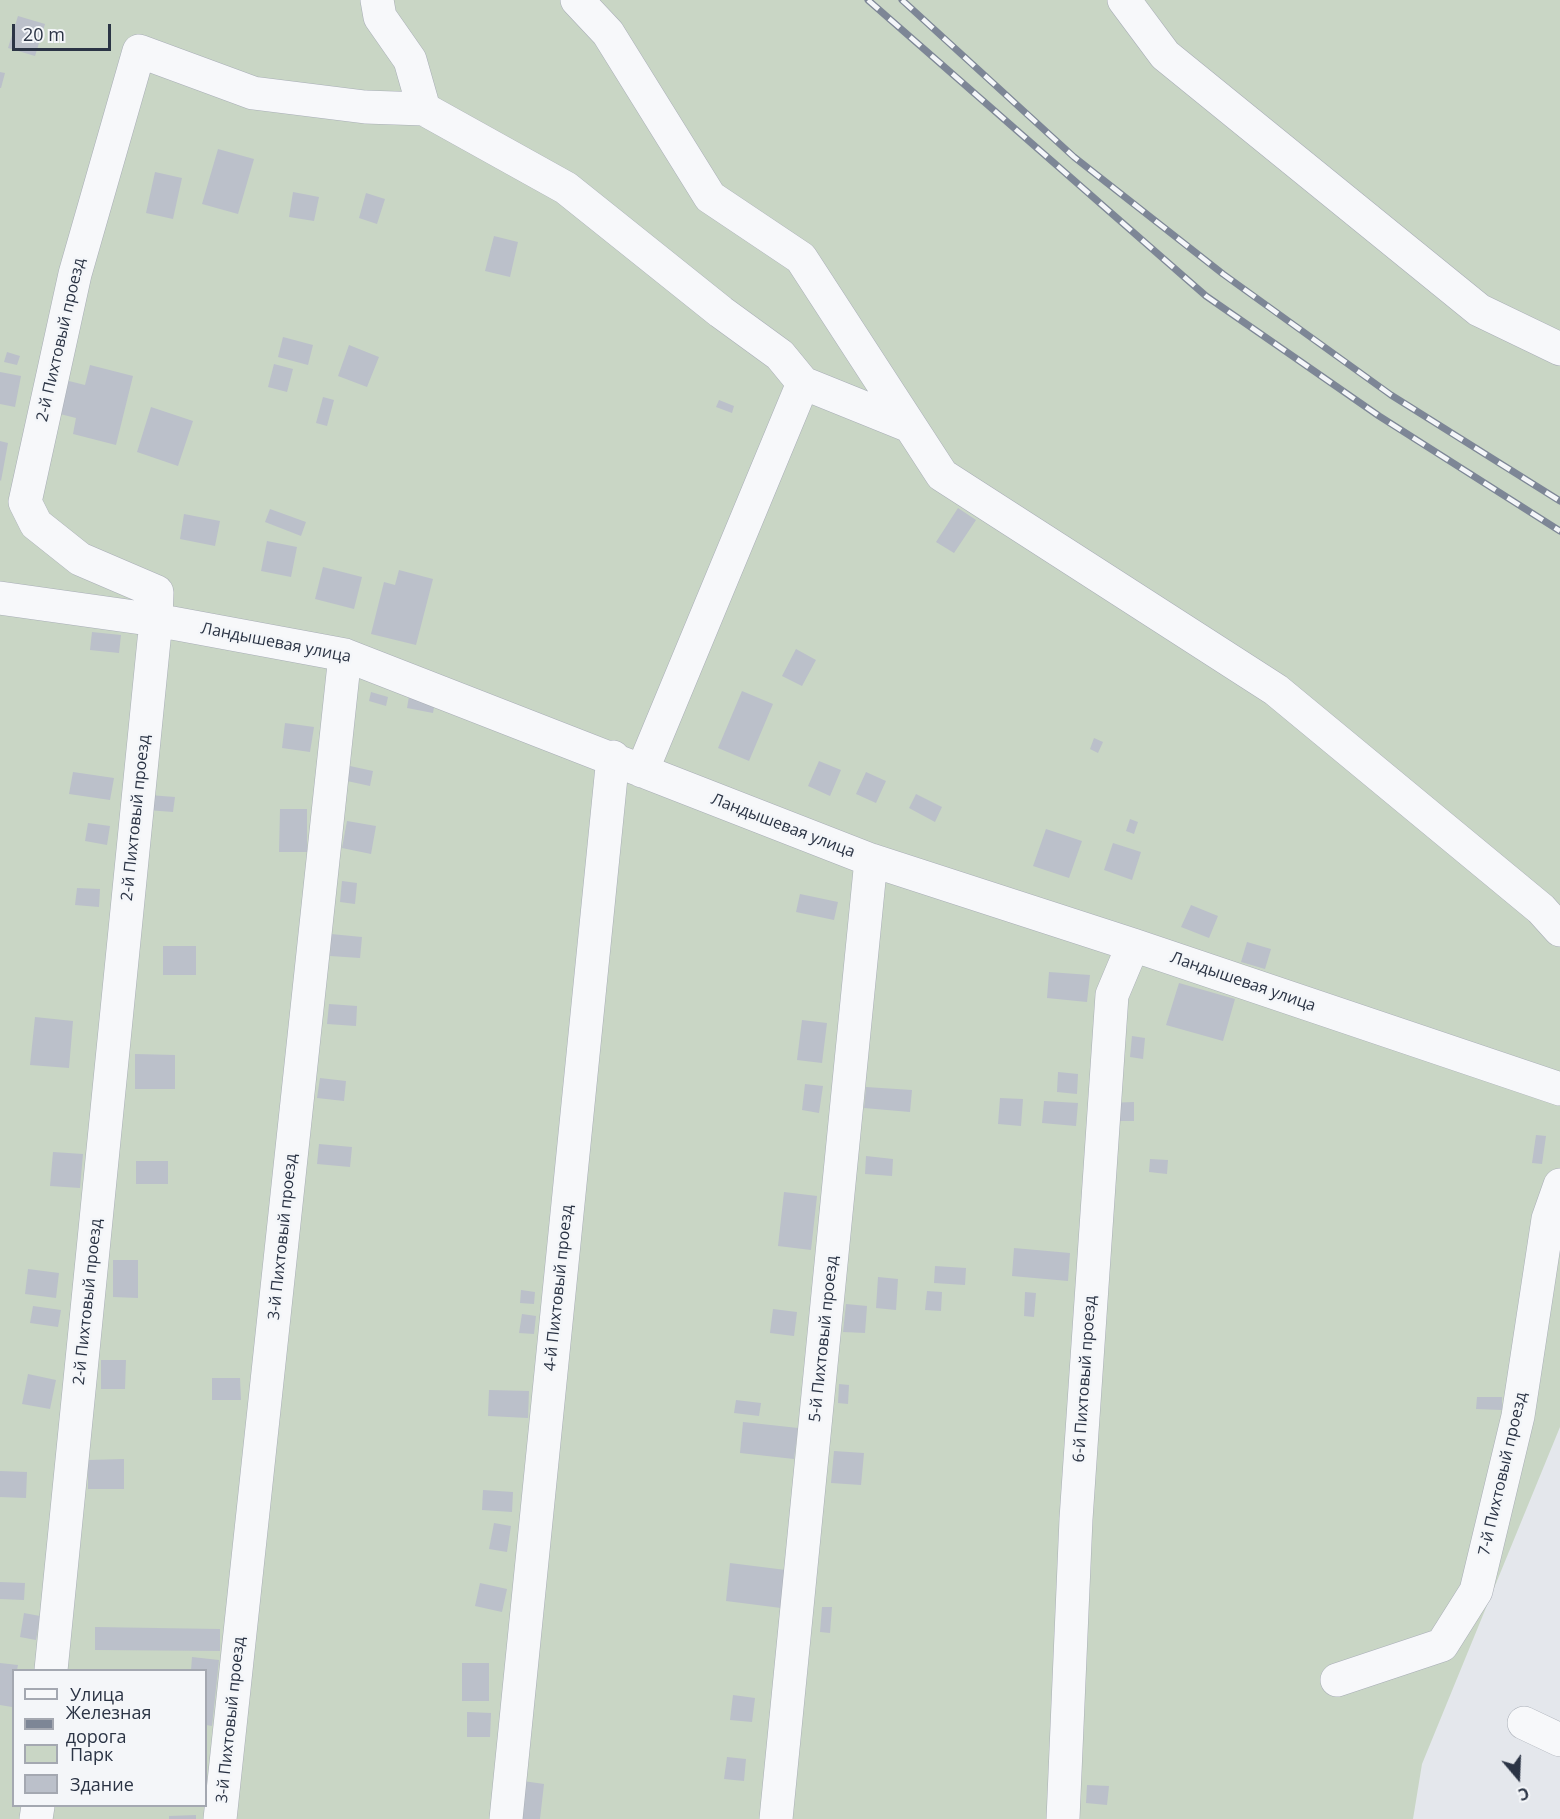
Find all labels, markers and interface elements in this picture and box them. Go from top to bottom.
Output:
scale bar [15,12,114,50]
text: 20 m [23,22,65,46]
street label: 2-й Пихтовый проезд [33,256,89,424]
street label: Ландышевая улица [199,619,353,667]
street label: 2-й Пихтовый проезд [118,734,154,902]
street label: Ландышевая улица [708,790,858,862]
street label: Ландышевая улица [1168,948,1318,1016]
street label: 3-й Пихтовый проезд [265,1153,301,1321]
street label: 4-й Пихтовый проезд [541,1204,577,1372]
street label: 2-й Пихтовый проезд [70,1218,106,1386]
street label: 5-й Пихтовый проезд [806,1255,842,1423]
street label: 6-й Пихтовый проезд [1070,1295,1100,1463]
street label: 7-й Пихтовый проезд [1475,1390,1531,1558]
street label: 3-й Пихтовый проезд [213,1636,249,1804]
legend [12,1669,207,1807]
text: Улица [70,1682,124,1706]
text: Железная дорога [66,1700,151,1748]
text: Парк [70,1742,113,1766]
north arrow [1488,1747,1548,1807]
text: Здание [70,1772,134,1796]
text: С [1515,1782,1532,1806]

